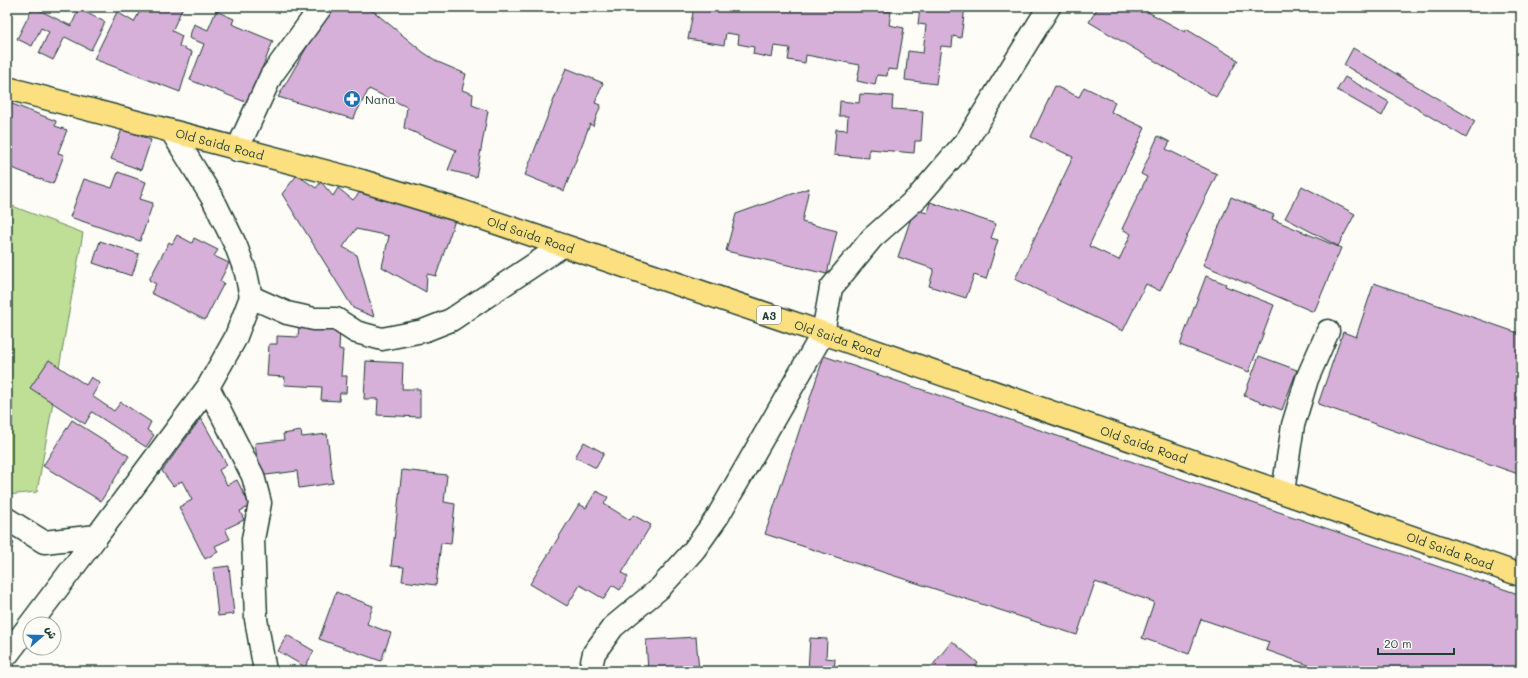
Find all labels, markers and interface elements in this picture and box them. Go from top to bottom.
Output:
pharmacy icon: Nana [342,89,362,109]
place label: Nana [365,91,395,107]
street label: Old Saida Road [174,125,266,163]
street label: Old Saida Road [485,212,577,257]
road number: A3 [757,306,781,324]
street label: Old Saida Road [792,316,884,361]
street label: Old Saida Road [1098,422,1190,467]
street label: Old Saida Road [1404,528,1496,573]
north arrow [22,616,62,656]
text: ش [43,624,61,641]
scale bar [1378,630,1454,656]
text: 20 m [1384,635,1412,651]

